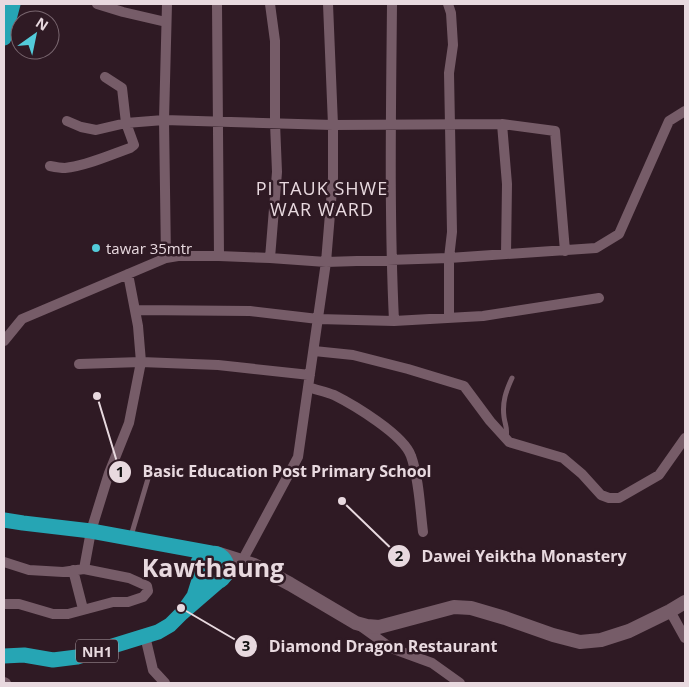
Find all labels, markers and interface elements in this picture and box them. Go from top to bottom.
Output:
north arrow [10,10,60,60]
text: N [32,13,52,35]
district label: PI TAUK SHWE WAR WARD [256,176,388,221]
place label: tawar 35mtr [106,238,192,258]
marker: tawar 35mtr [90,242,102,254]
callout: Basic Education Post Primary School [107,456,441,487]
text: Basic Education Post Primary School [143,460,431,482]
text: 1 [116,461,124,481]
callout: Dawei Yeiktha Monastery [387,541,637,572]
text: 2 [395,545,404,565]
text: Dawei Yeiktha Monastery [421,545,627,567]
district label: Kawthaung [142,550,284,584]
callout: Diamond Dragon Restaurant [234,631,507,662]
text: 3 [242,635,250,655]
text: Diamond Dragon Restaurant [269,635,497,657]
road number: NH1 [76,640,118,662]

